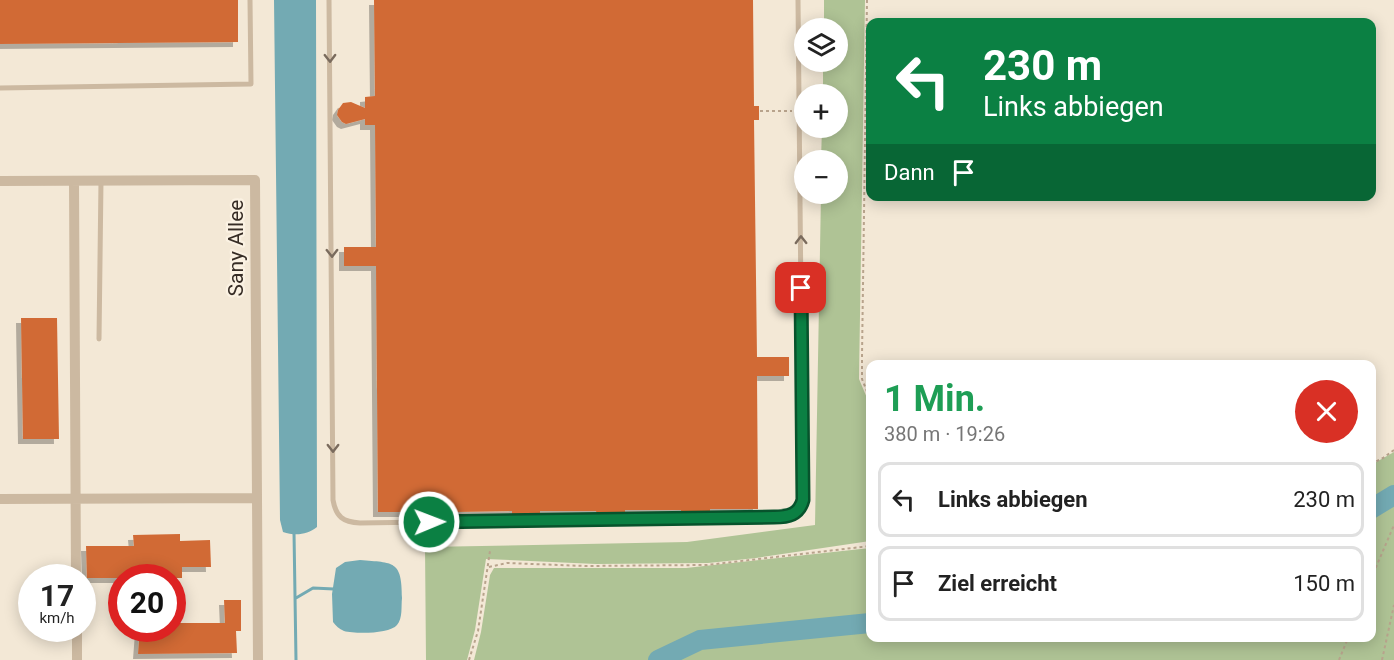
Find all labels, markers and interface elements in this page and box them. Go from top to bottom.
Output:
map controls [794,18,848,204]
button: layers [794,18,848,72]
text: 230 m [983,41,1102,90]
icon: left [884,42,962,120]
one-way arrow [324,54,336,63]
button: + [794,84,848,138]
text: Links abbiegen [983,91,1164,123]
button: − [794,150,848,204]
icon: arrive [947,156,980,189]
text: Dann [884,160,935,185]
street label: Sany Allee [224,200,248,296]
one-way arrow [795,236,807,245]
one-way arrow [325,249,338,258]
pin [775,262,826,313]
icon: arrive [784,271,817,304]
text: 1 Min. [884,378,985,420]
button: close [1295,380,1358,443]
text: 380 m · 19:26 [884,422,1005,446]
one-way arrow [327,444,339,453]
icon: left [887,483,920,516]
text: Links abbiegen [938,487,1088,512]
text: 230 m [1293,487,1355,512]
position arrow [397,490,461,554]
speed limit sign: 20 [108,564,186,642]
icon: arrive [887,567,920,600]
text: Ziel erreicht [938,571,1057,596]
text: 150 m [1293,571,1355,596]
text: 17 [40,578,74,613]
text: km/h [39,609,75,627]

